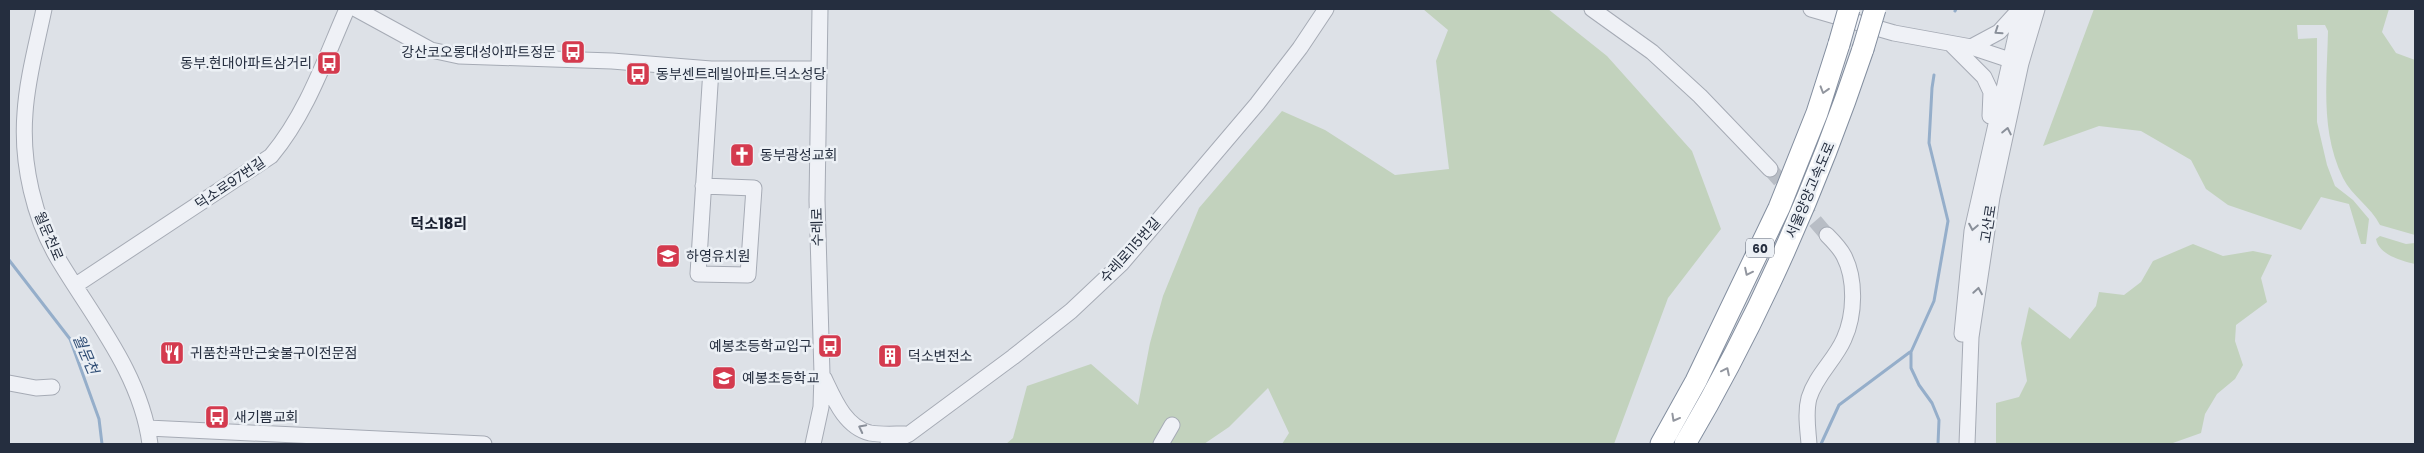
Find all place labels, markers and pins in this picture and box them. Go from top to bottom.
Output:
bus stop icon: 강산코오롱대성아파트정문 [560,39,586,65]
place label: 강산코오롱대성아파트정문 [401,42,556,62]
bus stop icon: 동부.현대아파트삼거리 [316,50,342,76]
place label: 동부.현대아파트삼거리 [180,53,312,73]
bus stop icon: 동부센트레빌아파트.덕소성당 [625,61,651,87]
place label: 동부센트레빌아파트.덕소성당 [656,64,826,84]
church icon: 동부광성교회 [729,142,755,168]
place label: 동부광성교회 [760,145,837,165]
school or university icon: 하영유치원 [655,243,681,269]
place label: 하영유치원 [686,246,750,266]
bus stop icon: 예봉초등학교입구 [817,333,843,359]
place label: 예봉초등학교입구 [709,336,812,356]
restaurant icon: 귀품찬곽만근숯불구이전문점 [159,340,185,366]
place label: 귀품찬곽만근숯불구이전문점 [190,343,357,363]
building icon: 덕소변전소 [877,343,903,369]
place label: 덕소변전소 [908,346,973,366]
school or university icon: 예봉초등학교 [711,365,737,391]
place label: 예봉초등학교 [742,368,819,388]
bus stop icon: 새기쁨교회 [204,404,230,430]
place label: 새기쁨교회 [234,407,298,427]

